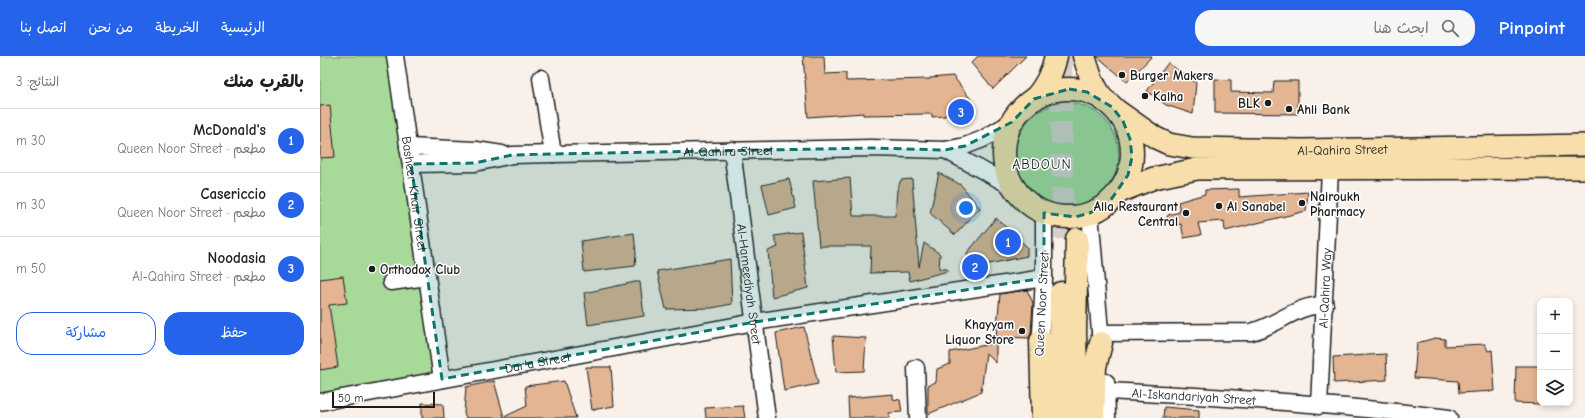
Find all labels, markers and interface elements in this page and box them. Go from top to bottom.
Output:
search box [1195,10,1475,46]
icon: search [1439,17,1461,39]
text: Pinpoint [1499,17,1565,39]
text: اتصل بنا [20,19,67,36]
text: من نحن [89,19,133,36]
text: الخريطة [155,19,199,36]
text: الرئيسية [221,19,265,36]
text: ابحث هنا [1374,19,1429,37]
place label: Burger Makers [1130,68,1214,83]
marker: Burger Makers [1117,70,1127,80]
text: بالقرب منك [223,72,304,91]
text: النتائج: 3 [16,74,59,89]
place label: Kalha [1153,89,1183,104]
marker: Kalha [1140,91,1150,101]
place label: BLK [1238,96,1261,111]
pin: 3 [948,97,974,127]
marker: BLK [1263,98,1273,108]
place label: Ahli Bank [1297,102,1351,117]
marker: Ahli Bank [1284,104,1294,114]
text: McDonald's [193,121,266,139]
text: 30 m [16,133,46,148]
text: 1 [288,133,294,148]
street label: Basheer Khair Street [399,135,430,253]
text: مطعم · Queen Noor Street [117,141,266,156]
street label: Al-Qahira Street [1297,141,1389,158]
street label: Al-Qahira Street [683,143,775,160]
district label: ABDOUN [1012,156,1072,173]
text: Casericcio [200,185,266,203]
place label: Nairoukh Pharmacy [1310,189,1365,219]
text: 30 m [16,197,46,212]
text: 2 [288,197,294,212]
your location [956,198,976,218]
marker: Nairoukh Pharmacy [1297,198,1307,208]
place label: Alia Restaurant Central [1094,199,1179,229]
place label: Al Sanabel [1227,199,1286,214]
marker: Al Sanabel [1214,201,1224,211]
text: مطعم · Queen Noor Street [117,205,266,220]
marker: Alia Restaurant Central [1181,208,1191,218]
street label: Al-Hameediyah Street [734,223,764,346]
pin: 1 [995,227,1021,257]
street label: Al-Qahira Way [1316,247,1334,329]
text: Noodasia [208,249,266,267]
street label: Queen Noor Street [1031,250,1052,357]
pin: 2 [962,252,988,282]
text: 50 m [16,261,46,276]
text: 3 [288,261,294,276]
place label: Orthodox Club [380,262,460,277]
marker: Orthodox Club [367,264,377,274]
text: مطعم · Al-Qahira Street [132,269,266,284]
map controls [1537,298,1573,406]
button: + [1537,298,1573,334]
button: مشاركة [16,312,156,355]
button: حفظ [164,312,304,355]
place label: Khayyam Liquor Store [945,317,1015,347]
marker: Khayyam Liquor Store [1017,326,1027,336]
button: − [1537,334,1573,370]
street label: Dar'a Street [503,349,573,376]
button: layers [1537,370,1573,406]
street label: Al-Iskandariyah Street [1131,385,1258,408]
scale bar [332,390,435,409]
text: 50 m [338,392,363,405]

